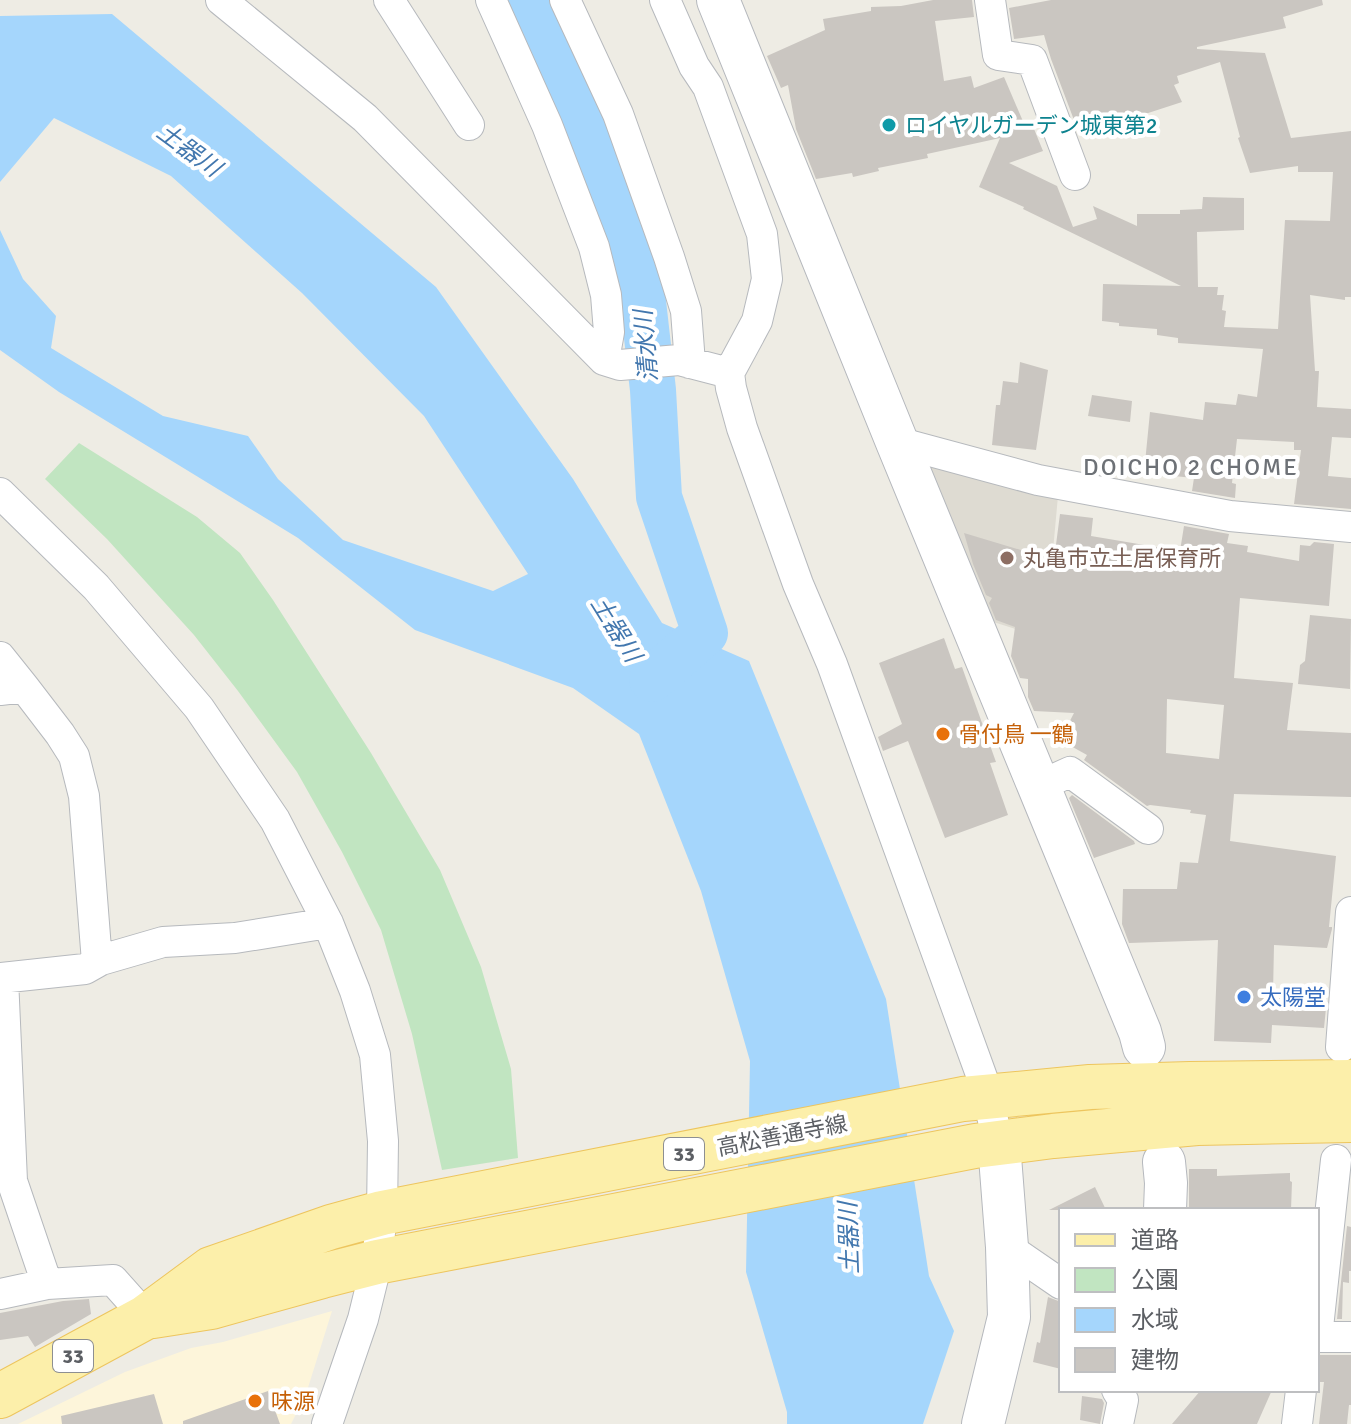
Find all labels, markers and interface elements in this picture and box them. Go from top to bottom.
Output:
place label: ロイヤルガーデン城東第2 [905,112,1158,139]
marker: ロイヤルガーデン城東第2 [880,116,898,134]
water label: 土器川 [151,117,229,185]
water label: 清水川 [628,306,664,383]
district label: DOICHO 2 CHOME [1083,452,1299,482]
place label: 丸亀市立土居保育所 [1023,545,1221,572]
marker: 丸亀市立土居保育所 [998,549,1016,567]
water label: 土器川 [584,591,649,670]
place label: 骨付鳥 一鶴 [959,721,1074,748]
marker: 骨付鳥 一鶴 [934,725,952,743]
place label: 太陽堂 [1260,984,1326,1011]
marker: 太陽堂 [1235,988,1253,1006]
street label: 高松善通寺線 [715,1110,849,1161]
road number: 33 [664,1138,704,1170]
water label: 土器川 [833,1199,865,1275]
legend [1059,1208,1319,1392]
text: 道路 [1131,1225,1179,1255]
text: 公園 [1131,1265,1179,1295]
text: 水域 [1131,1305,1179,1335]
road number: 33 [53,1340,93,1372]
text: 建物 [1131,1345,1179,1375]
place label: 味源 [271,1388,315,1415]
marker: 味源 [246,1392,264,1410]

